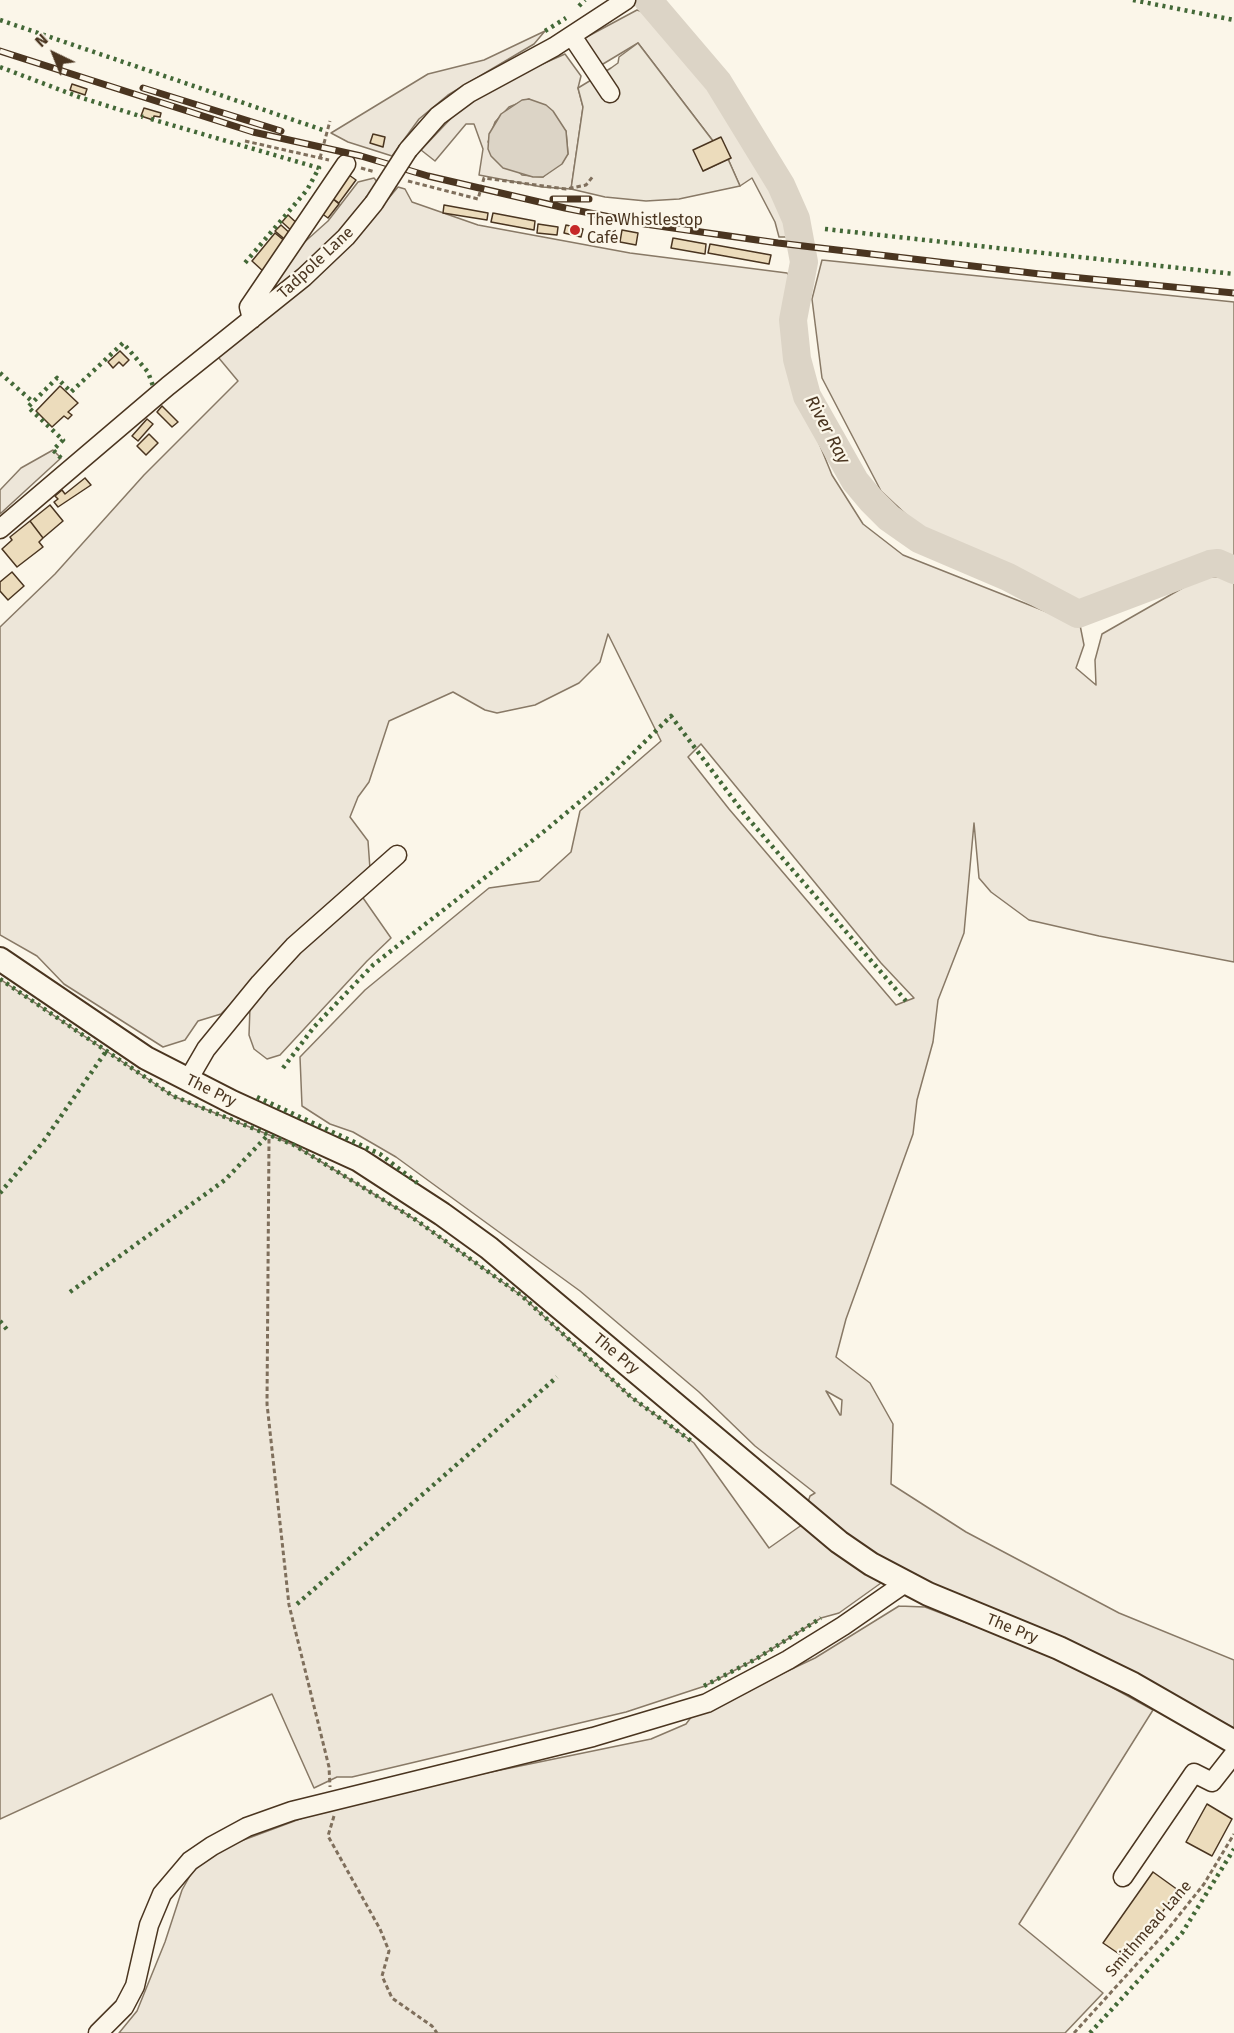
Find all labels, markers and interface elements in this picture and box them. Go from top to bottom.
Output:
north arrow [24,24,84,84]
text: N [31,30,52,51]
place label: The Whistlestop Café [587,211,703,249]
street label: Tadpole Lane [274,223,358,303]
marker: The Whistlestop Café [568,223,582,237]
water label: River Ray [800,392,854,468]
street label: The Pry [183,1071,239,1111]
street label: The Pry [589,1329,643,1379]
street label: The Pry [984,1610,1040,1648]
street label: Smithmead Lane [1102,1877,1196,1981]

